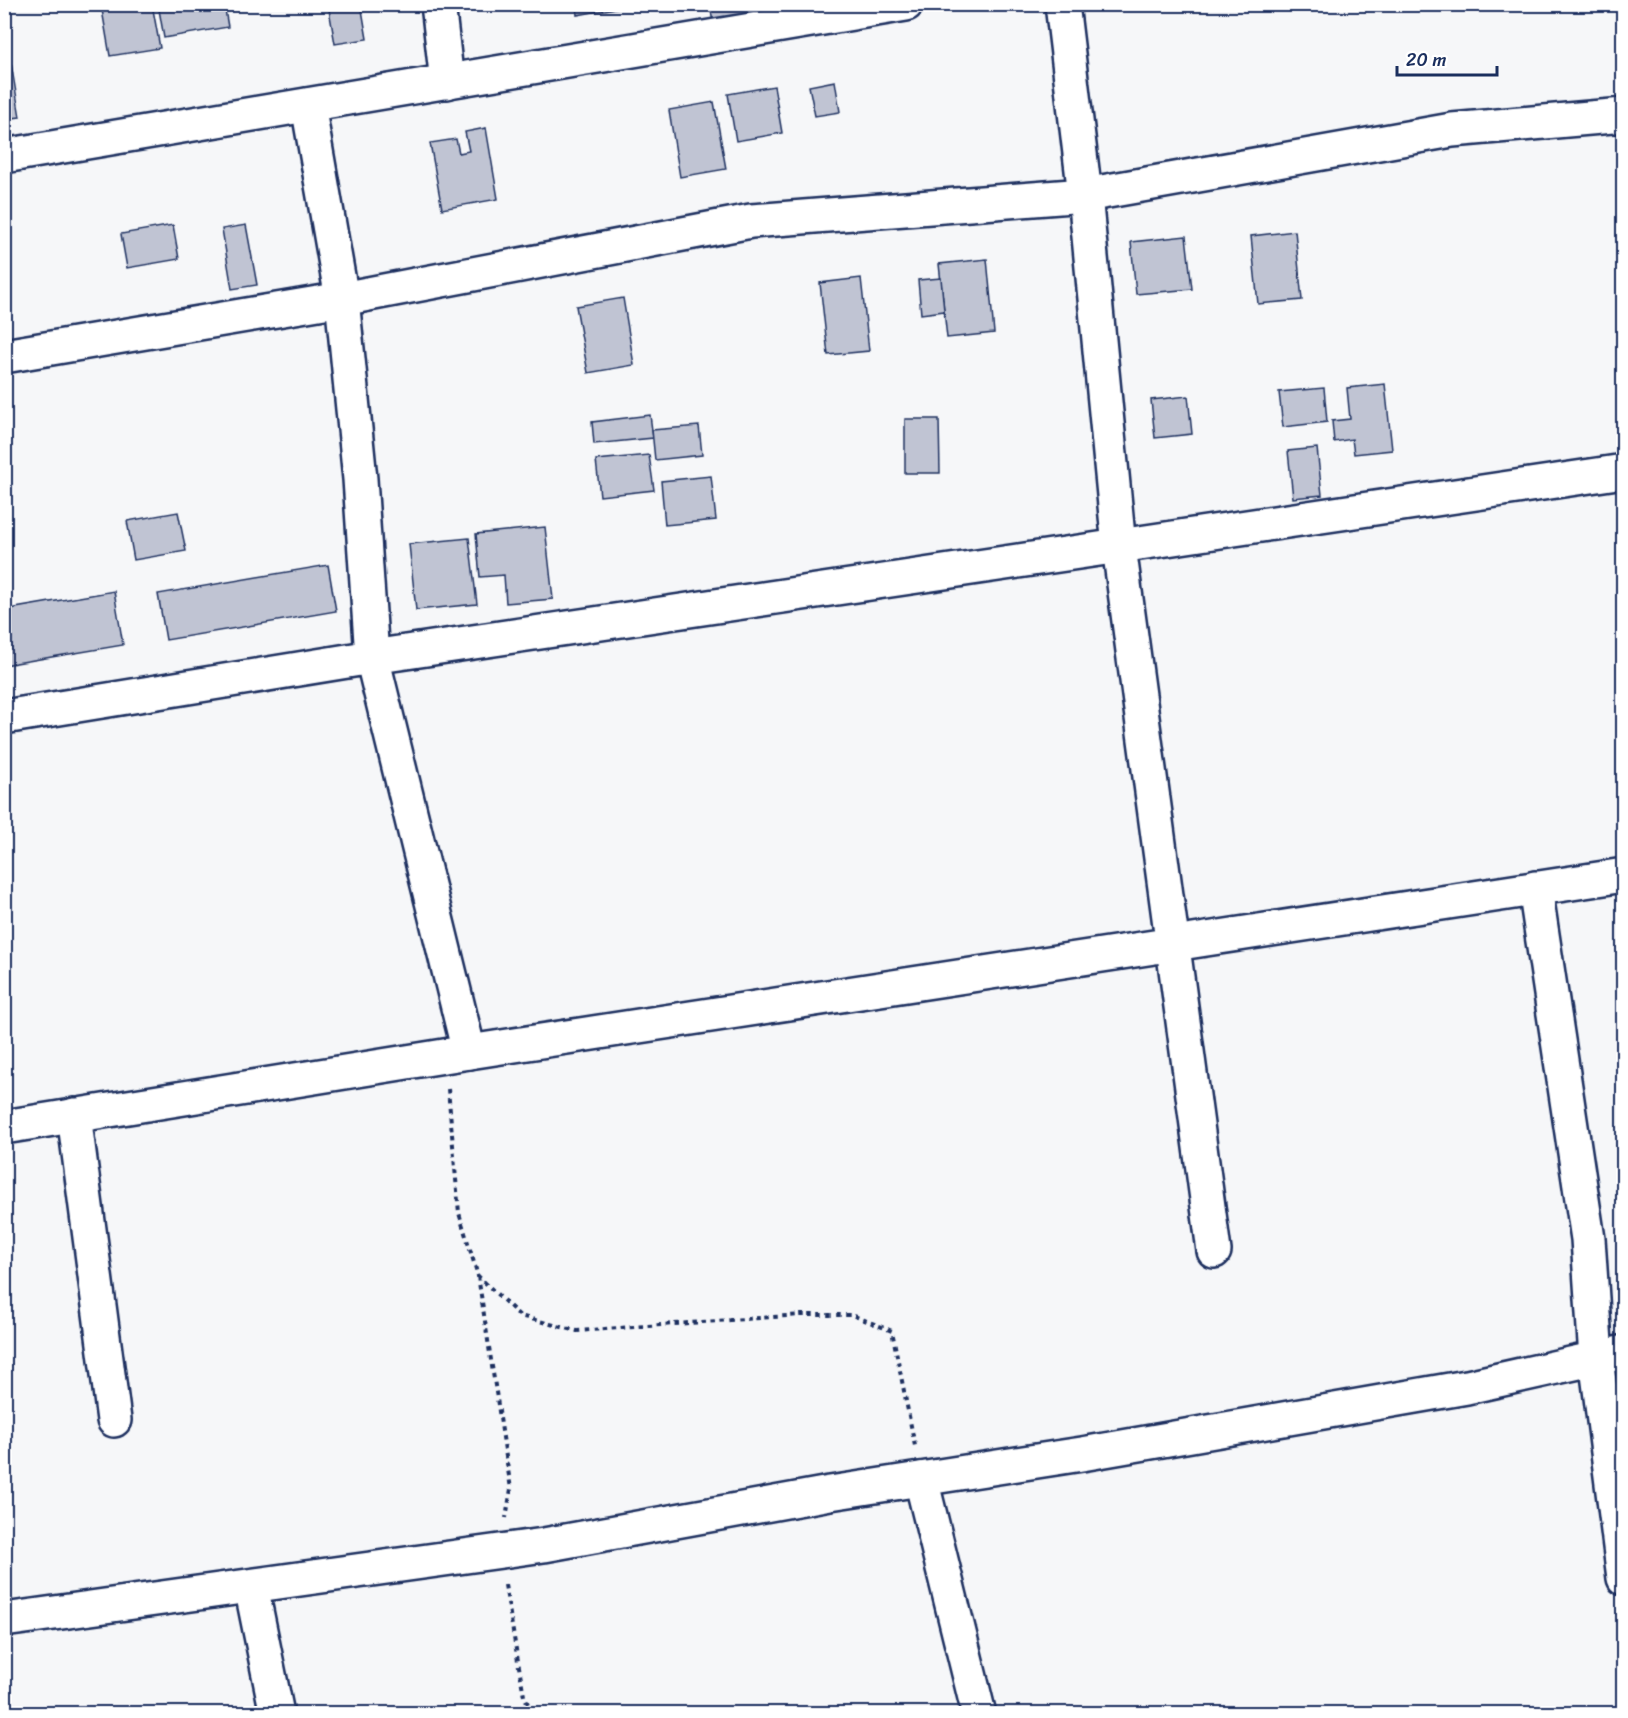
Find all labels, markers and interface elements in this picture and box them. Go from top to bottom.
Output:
scale bar [1397,39,1498,77]
text: 20 m [1406,44,1446,76]

